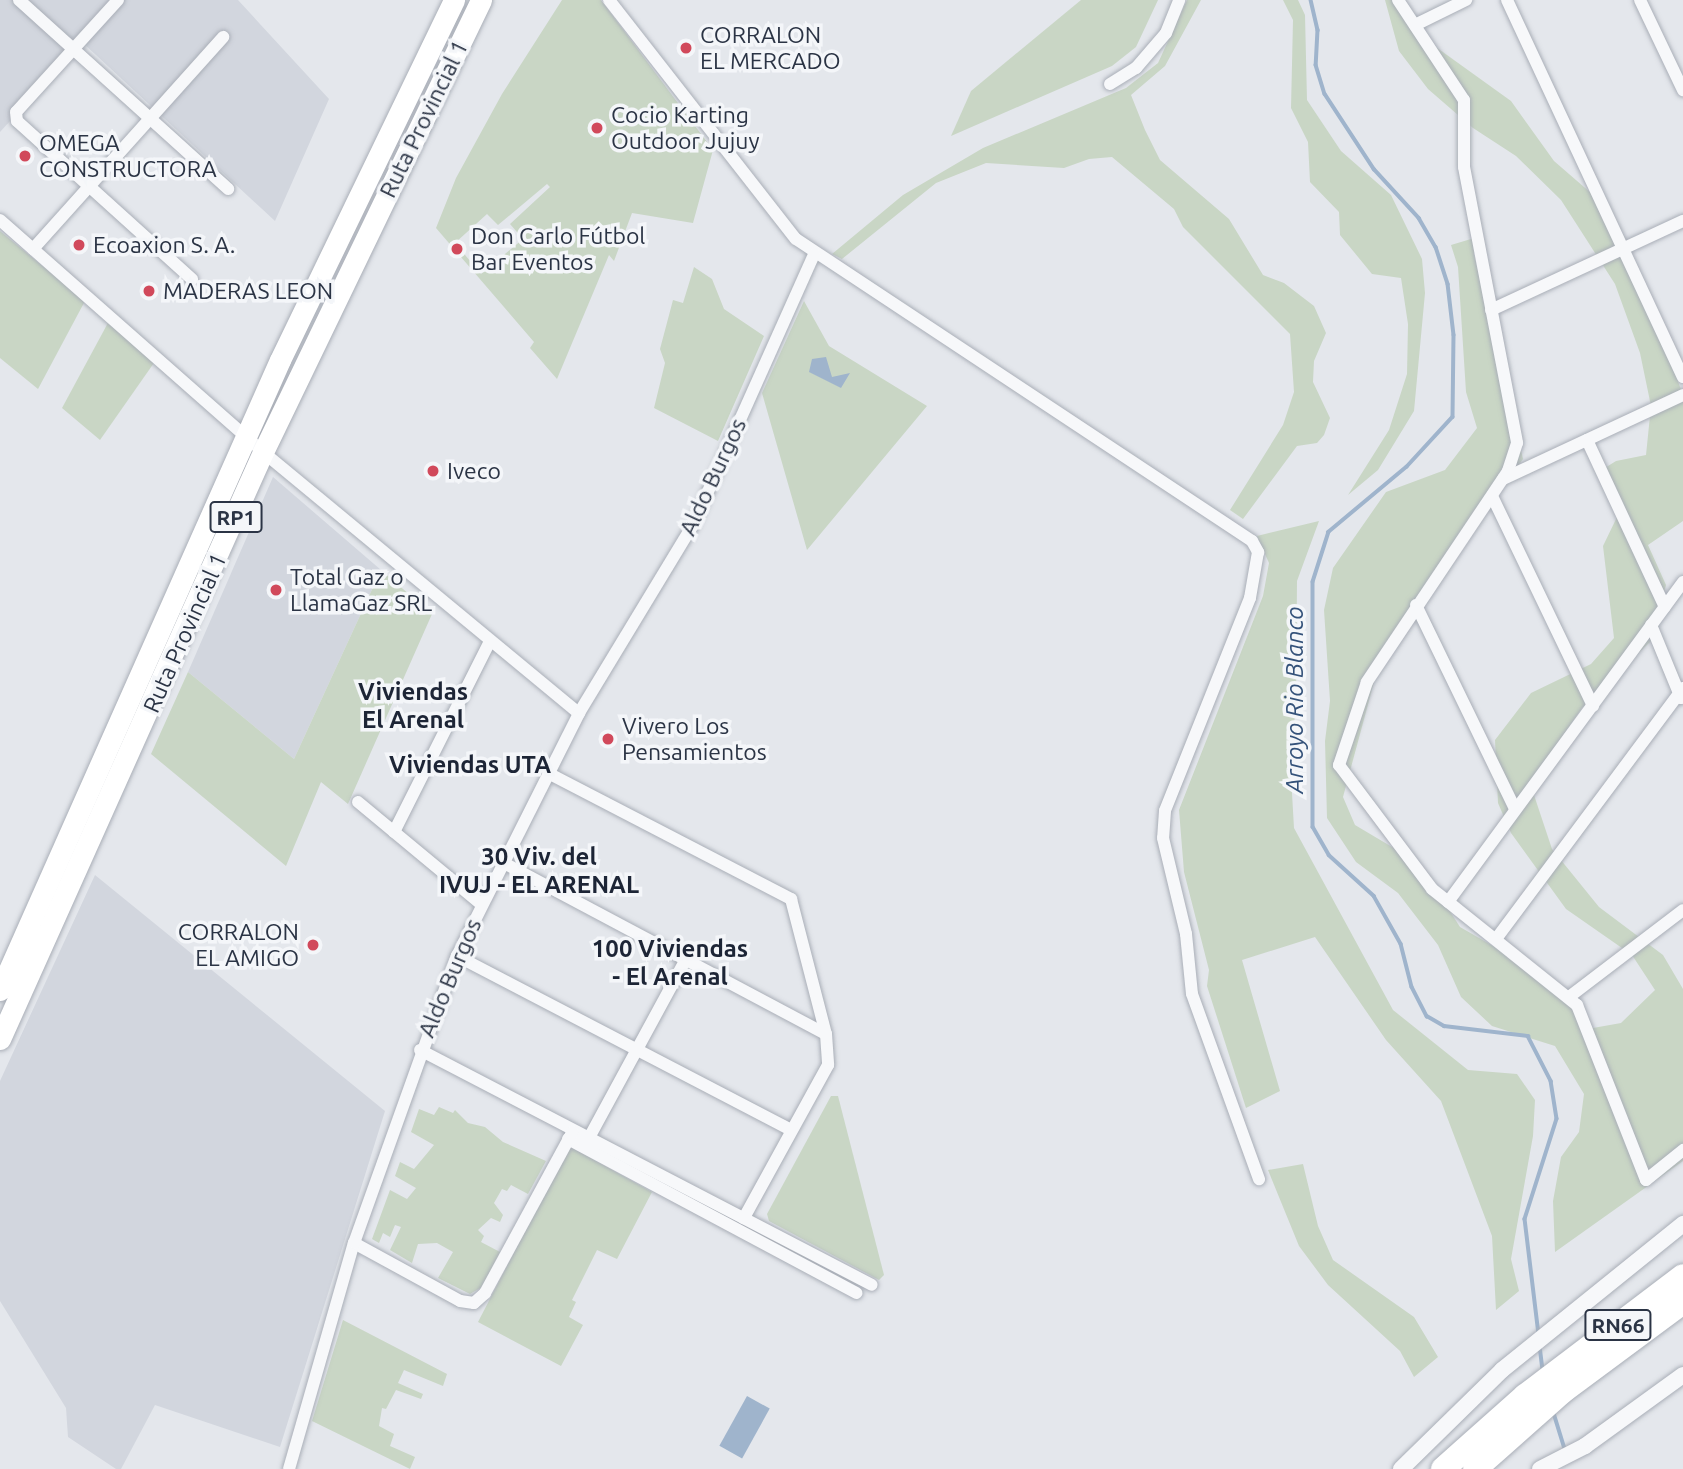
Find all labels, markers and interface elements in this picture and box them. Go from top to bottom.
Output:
place label: CORRALON EL MERCADO [700,21,841,75]
street label: Ruta Provincial 1 [374,36,474,202]
marker: CORRALON EL MERCADO [678,40,694,56]
place label: Cocio Karting Outdoor Jujuy [611,101,760,155]
marker: Cocio Karting Outdoor Jujuy [589,120,605,136]
place label: OMEGA CONSTRUCTORA [39,129,217,183]
marker: OMEGA CONSTRUCTORA [17,148,33,164]
place label: Don Carlo Fútbol Bar Eventos [471,222,645,276]
place label: Ecoaxion S. A. [93,231,235,259]
marker: Ecoaxion S. A. [71,237,87,253]
marker: Don Carlo Fútbol Bar Eventos [449,241,465,257]
place label: MADERAS LEON [163,277,333,305]
marker: MADERAS LEON [141,283,157,299]
street label: Aldo Burgos [674,414,752,540]
place label: Iveco [447,457,501,485]
marker: Iveco [425,463,441,479]
road number: RP1 [208,500,264,534]
street label: Ruta Provincial 1 [137,549,233,717]
place label: Total Gaz o LlamaGaz SRL [290,563,432,617]
marker: Total Gaz o LlamaGaz SRL [268,582,284,598]
water label: Arroyo Rio Blanco [1281,606,1309,794]
district label: Viviendas El Arenal [358,678,468,734]
place label: Vivero Los Pensamientos [622,712,767,766]
marker: Vivero Los Pensamientos [600,731,616,747]
district label: Viviendas UTA [389,751,551,779]
district label: 30 Viv. del IVUJ - EL ARENAL [439,843,639,899]
street label: Aldo Burgos [413,915,487,1041]
place label: CORRALON EL AMIGO [178,918,299,972]
district label: 100 Viviendas - El Arenal [592,935,748,991]
marker: CORRALON EL AMIGO [305,937,321,953]
road number: RN66 [1583,1308,1653,1342]

